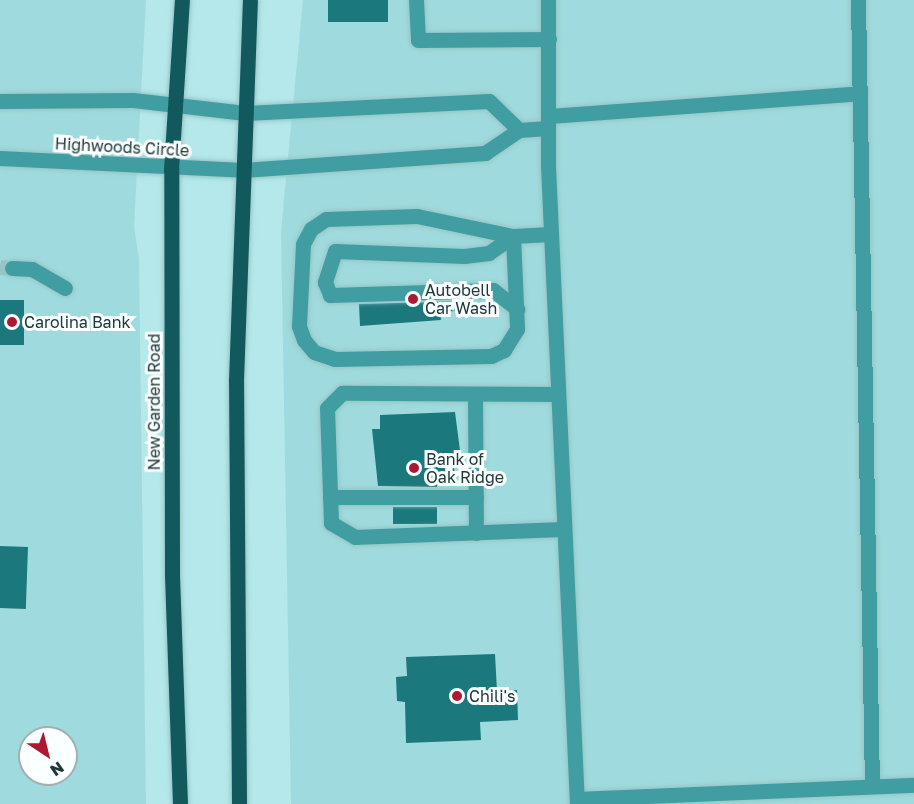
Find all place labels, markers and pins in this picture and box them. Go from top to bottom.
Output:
place label: Autobell Car Wash [425,280,497,318]
marker: Autobell Car Wash [406,292,420,306]
place label: Carolina Bank [24,312,131,332]
marker: Carolina Bank [5,315,19,329]
place label: Bank of Oak Ridge [426,449,504,487]
marker: Bank of Oak Ridge [407,461,421,475]
place label: Chili's [469,686,515,706]
marker: Chili's [450,689,464,703]

